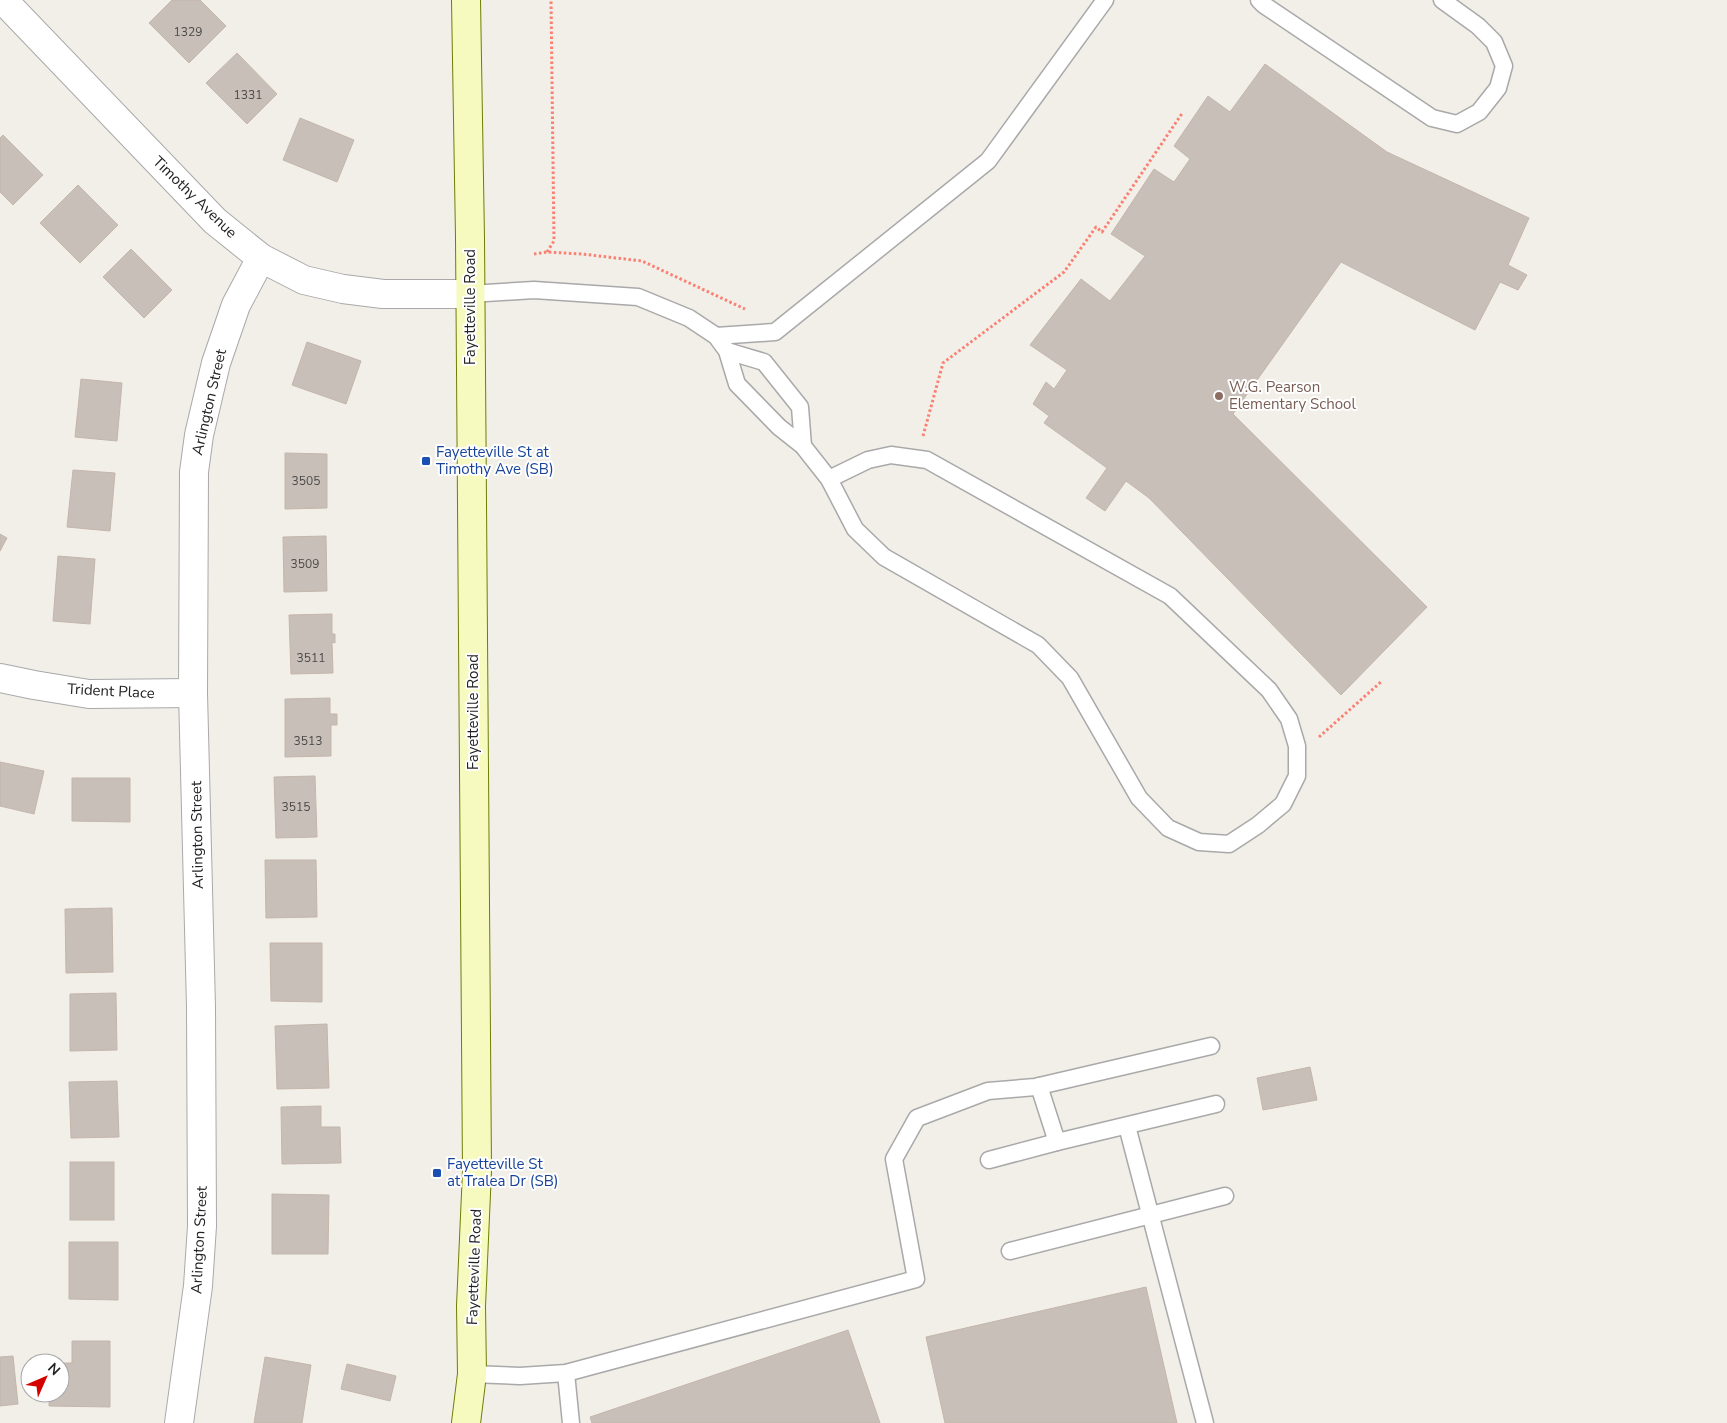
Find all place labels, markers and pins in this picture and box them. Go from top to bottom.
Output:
place label: W.G. Pearson Elementary School [1229,377,1356,414]
marker: W.G. Pearson Elementary School [1213,390,1225,402]
place label: Fayetteville St at Timothy Ave (SB) [436,442,554,479]
marker: Fayetteville St at Timothy Ave (SB) [420,455,432,467]
place label: Fayetteville St at Tralea Dr (SB) [447,1154,559,1191]
marker: Fayetteville St at Tralea Dr (SB) [431,1167,443,1179]

